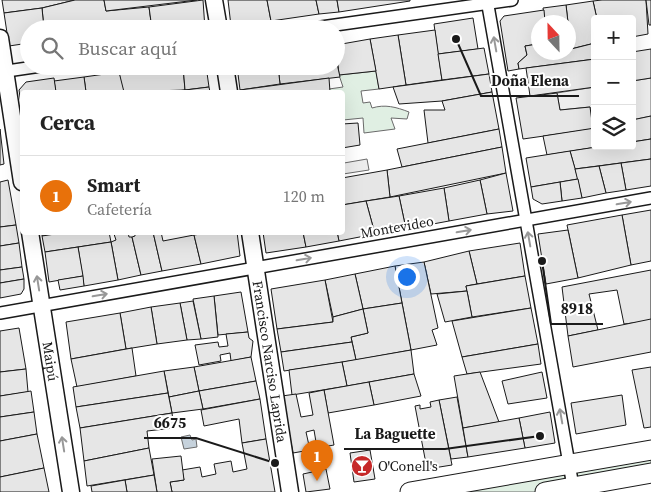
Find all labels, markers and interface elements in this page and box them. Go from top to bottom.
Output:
north arrow [531,15,576,60]
map controls [591,15,636,150]
button: + [591,15,636,60]
search box [20,20,345,75]
icon: search [38,34,66,62]
text: Buscar aquí [78,35,177,61]
one-way arrow [490,37,499,53]
button: − [591,60,636,105]
callout: Doña Elena [481,66,579,96]
text: Doña Elena [491,70,570,91]
button: layers [591,105,636,150]
text: Cerca [40,108,95,137]
text: Smart [87,172,140,198]
text: 1 [52,185,60,207]
text: 120 m [283,185,325,207]
one-way arrow [615,197,631,207]
text: Cafetería [87,198,152,220]
street label: Montevideo [359,211,435,243]
one-way arrow [455,225,471,235]
one-way arrow [524,231,534,247]
one-way arrow [295,254,311,264]
your location [394,264,420,290]
one-way arrow [33,276,43,292]
street label: Francisco Narciso Laprida [248,279,292,445]
one-way arrow [91,290,107,300]
callout: 8918 [551,294,603,324]
text: 8918 [561,298,593,319]
street label: Maipú [37,340,63,383]
callout: 6675 [144,408,196,438]
one-way arrow [555,409,565,425]
text: 6675 [154,412,186,433]
callout: La Baguette [344,419,445,449]
text: La Baguette [355,423,436,444]
one-way arrow [58,436,68,452]
pin: 1 [301,440,333,481]
bar icon: O'Conell's [350,454,374,478]
place label: O'Conell's [378,456,438,476]

